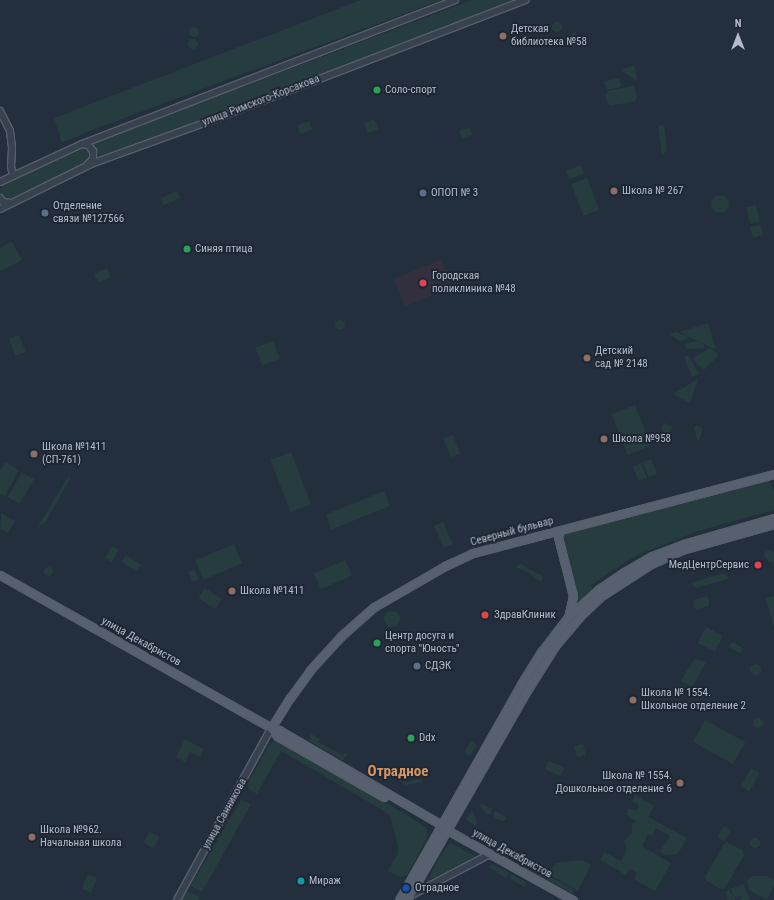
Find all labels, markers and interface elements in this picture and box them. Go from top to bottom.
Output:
north arrow [718,16,758,56]
text: N [735,17,741,30]
place label: Детская библиотека №58 [511,23,587,49]
marker: Детская библиотека №58 [498,31,508,41]
street label: улица Римского-Корсакова [200,72,322,130]
place label: Соло-спорт [385,83,436,97]
marker: Соло-спорт [372,85,382,95]
place label: Школа № 267 [622,184,684,198]
place label: ОПОП № 3 [431,186,478,200]
marker: Школа № 267 [609,186,619,196]
marker: ОПОП № 3 [418,188,428,198]
place label: Отделение связи №127566 [53,200,124,226]
marker: Отделение связи №127566 [40,208,50,218]
place label: Синяя птица [195,242,252,256]
marker: Синяя птица [182,244,192,254]
place label: Городская поликлиника №48 [432,270,516,296]
marker: Городская поликлиника №48 [417,277,429,289]
place label: Детский сад № 2148 [595,345,648,371]
marker: Детский сад № 2148 [582,353,592,363]
place label: Школа №958 [612,432,671,446]
marker: Школа №958 [599,434,609,444]
place label: Школа №1411 (СП-761) [42,441,106,467]
marker: Школа №1411 (СП-761) [29,449,39,459]
street label: Северный бульвар [469,515,555,549]
place label: МедЦентрСервис [669,558,749,572]
marker: МедЦентрСервис [752,559,764,571]
place label: Школа №1411 [240,584,304,598]
marker: Школа №1411 [227,586,237,596]
place label: ЗдравКлиник [494,608,556,622]
marker: ЗдравКлиник [479,609,491,621]
street label: улица Декабристов [99,615,183,669]
place label: Центр досуга и спорта "Юность" [385,630,459,656]
marker: Центр досуга и спорта "Юность" [372,638,382,648]
place label: СДЭК [425,659,451,673]
marker: СДЭК [412,661,422,671]
place label: Школа № 1554. Школьное отделение 2 [641,687,746,713]
marker: Школа № 1554. Школьное отделение 2 [628,695,638,705]
place label: Ddx [419,731,436,745]
marker: Ddx [406,733,416,743]
district label: Отрадное [368,763,428,781]
place label: Школа № 1554. Дошкольное отделение 6 [555,770,672,796]
street label: улица Санникова [200,776,250,852]
marker: Школа № 1554. Дошкольное отделение 6 [675,778,685,788]
place label: Школа №962. Начальная школа [40,824,121,850]
street label: улица Декабристов [470,827,554,881]
marker: Школа №962. Начальная школа [27,832,37,842]
place label: Мираж [309,874,341,888]
marker: Мираж [296,876,306,886]
place label: Отрадное [415,881,459,895]
marker: Отрадное [400,882,412,894]

